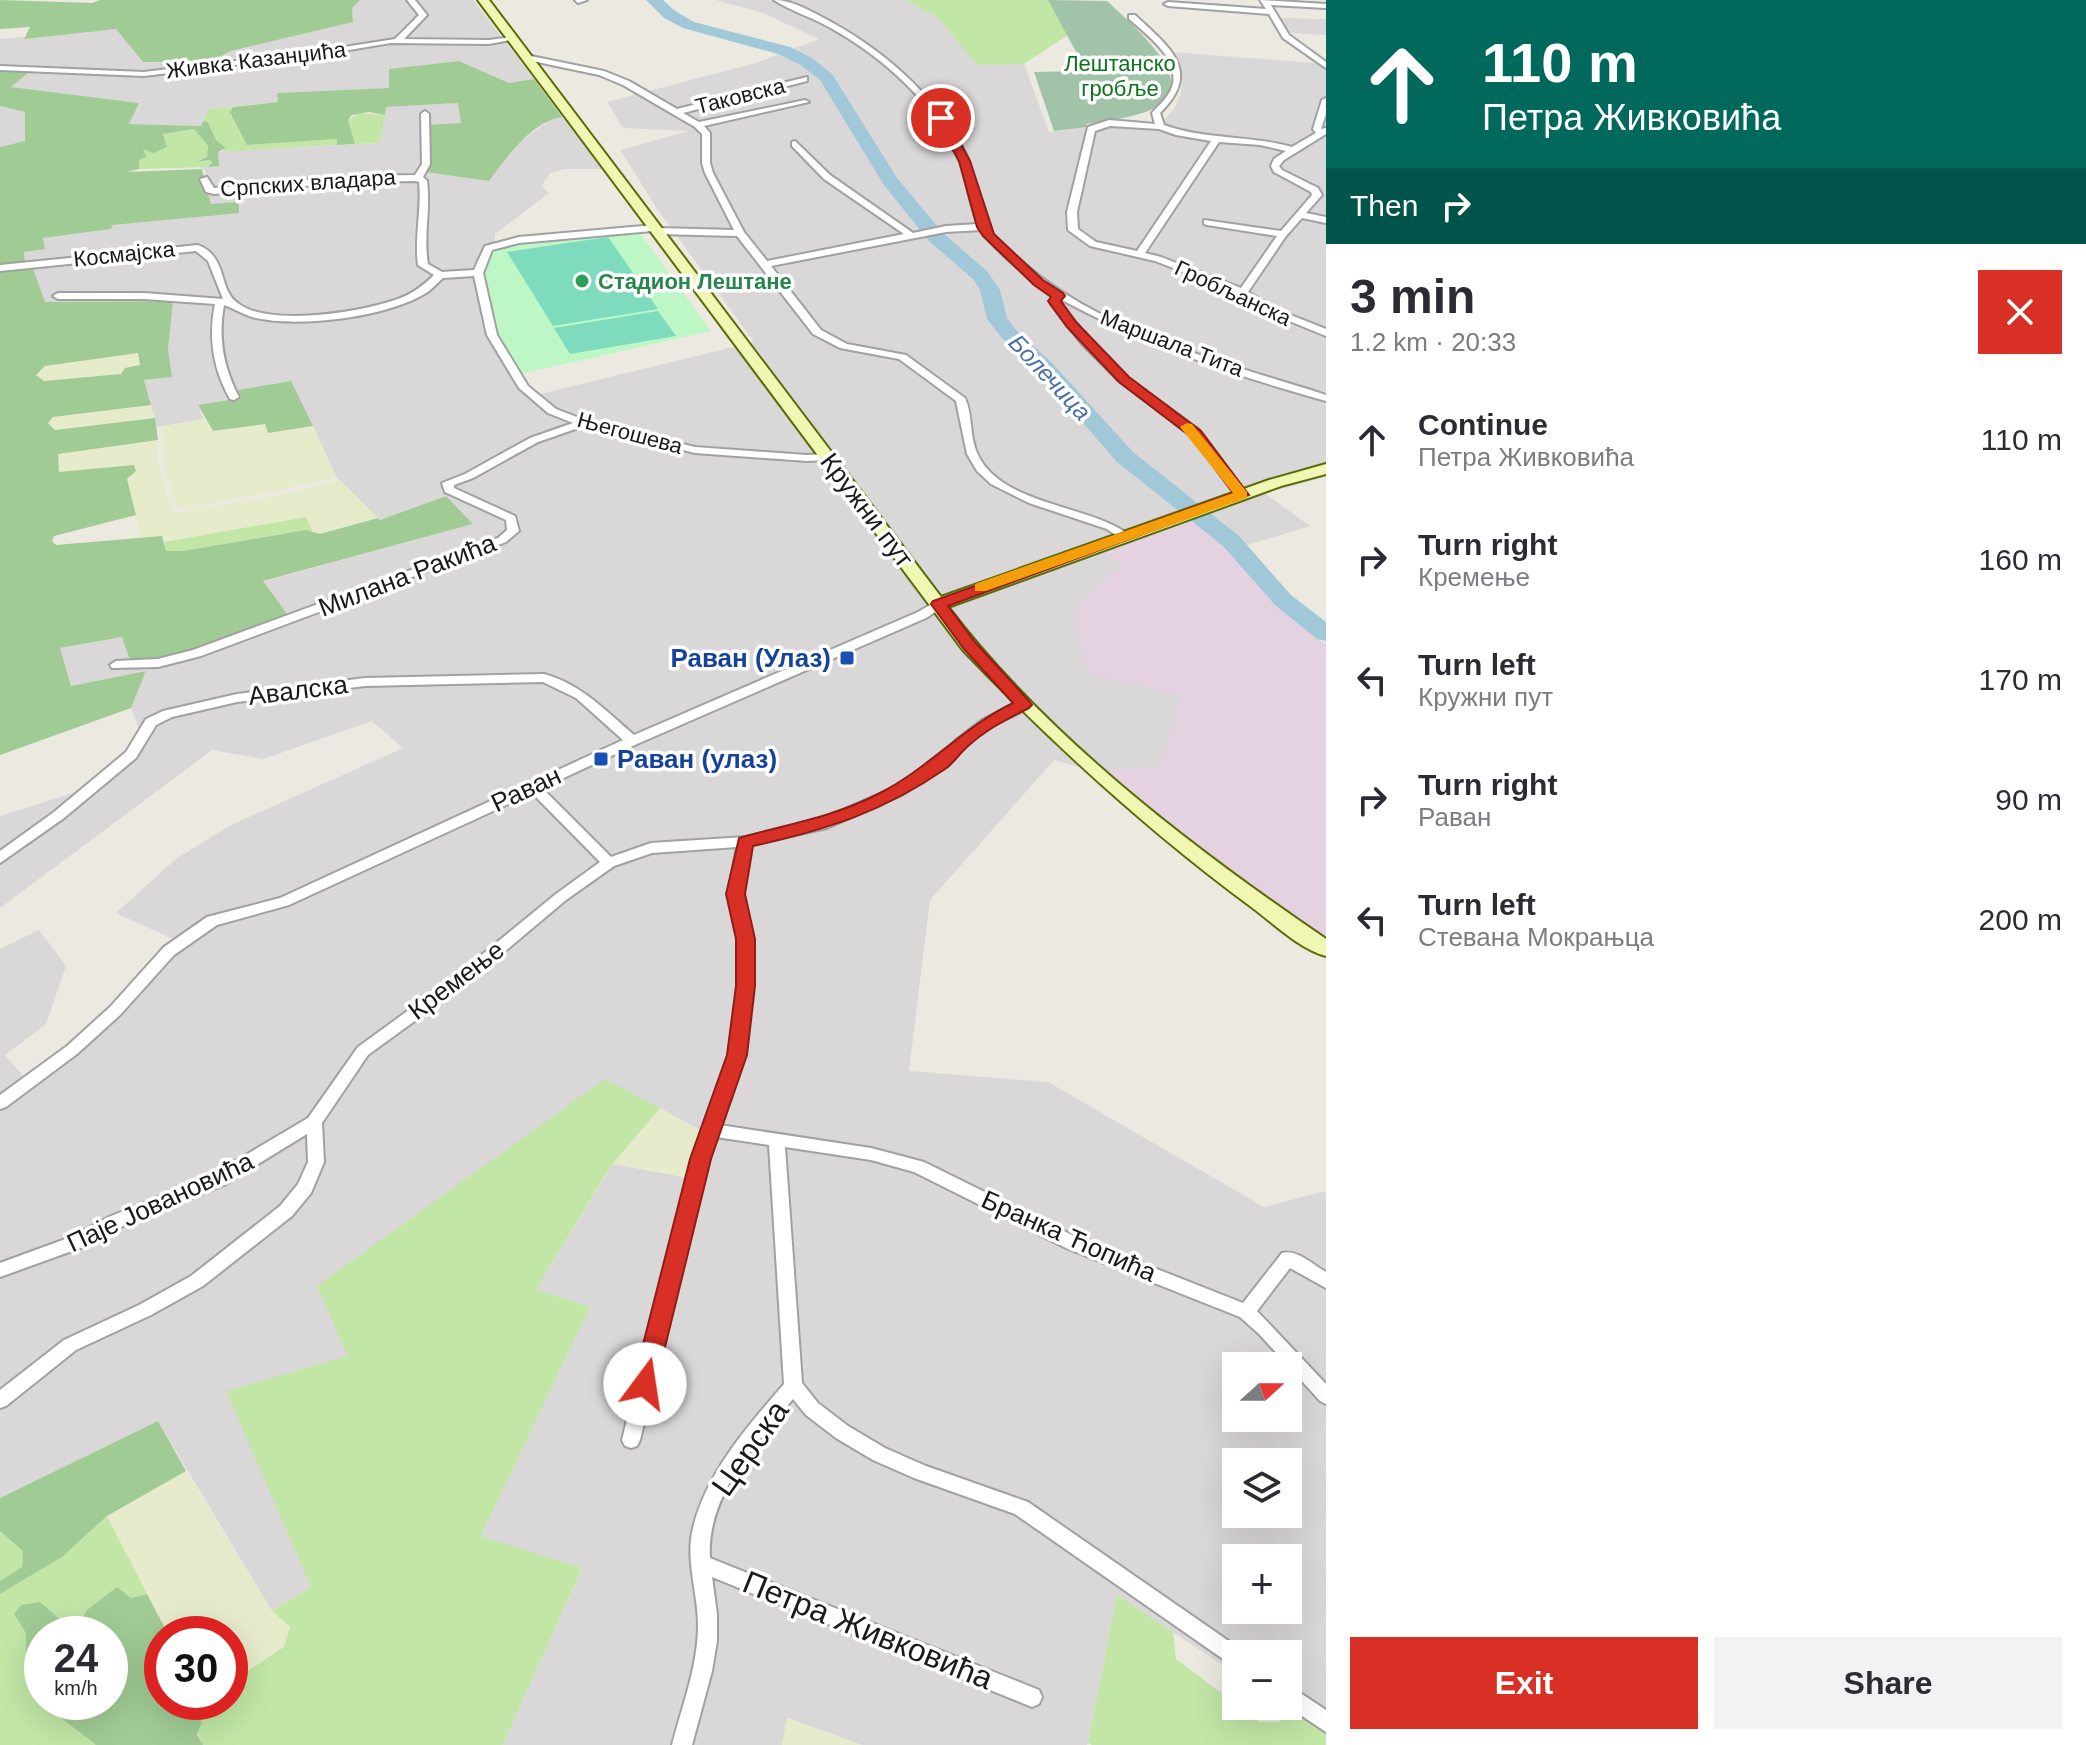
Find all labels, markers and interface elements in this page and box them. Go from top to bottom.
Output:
text: 110 m [1482,31,1638,94]
icon: ahead [1350,32,1454,136]
street label: Живка Казанџића [165,36,348,83]
park label: Лештанско гробље [1064,51,1176,101]
street label: Таковска [693,73,788,119]
pin [907,84,975,152]
icon: arrive [919,96,963,140]
text: Петра Живковића [1482,97,1781,138]
street label: Српских владара [219,164,397,202]
icon: right [1434,184,1478,228]
text: Then [1350,189,1418,222]
street label: Космајска [72,236,177,272]
street label: Гробљанска [1171,255,1296,331]
place label: Стадион Лештане [598,269,792,294]
text: 3 min [1350,270,1475,323]
button: close [1978,270,2062,354]
marker: Стадион Лештане [573,272,591,290]
street label: Маршала Тита [1097,304,1248,382]
text: 1.2 km · 20:33 [1350,327,1516,357]
water label: Болечица [1004,329,1096,425]
street label: Његошева [575,407,686,459]
text: Continue [1418,408,1548,441]
icon: ahead [1350,418,1394,462]
text: 110 m [1981,423,2062,456]
text: Петра Живковића [1418,442,1634,472]
street label: Кружни пут [814,447,920,573]
street label: Милана Ракића [314,527,500,623]
text: Turn right [1418,528,1557,561]
icon: right [1350,538,1394,582]
text: 160 m [1979,543,2062,576]
text: Кремење [1418,562,1530,592]
place label: Раван (Улаз) [670,643,831,673]
text: Turn left [1418,648,1536,681]
marker: Раван (Улаз) [838,649,856,667]
icon: left [1350,658,1394,702]
text: 170 m [1979,663,2062,696]
street label: Авалска [247,669,350,711]
text: Кружни пут [1418,682,1553,712]
place label: Раван (улаз) [617,744,777,774]
marker: Раван (улаз) [592,750,610,768]
street label: Раван [486,760,566,818]
text: Turn right [1418,768,1557,801]
icon: right [1350,778,1394,822]
text: 90 m [1995,783,2062,816]
text: Раван [1418,802,1491,832]
text: Turn left [1418,888,1536,921]
icon: left [1350,898,1394,942]
text: 200 m [1979,903,2062,936]
text: Стевана Мокрањца [1418,922,1654,952]
street label: Кремење [402,934,510,1026]
street label: Паје Јовановића [62,1145,258,1258]
street label: Бранка Ћопића [977,1184,1162,1288]
position arrow [603,1342,687,1426]
north arrow [1222,1352,1302,1432]
map controls [1222,1352,1302,1720]
street label: Церска [704,1393,796,1502]
button: layers [1222,1448,1302,1528]
button: + [1222,1544,1302,1624]
street label: Петра Живковића [738,1564,998,1697]
speed limit sign: 30 [144,1616,248,1720]
text: 24 [54,1636,98,1680]
button: Exit [1350,1637,1698,1729]
button: Share [1714,1637,2062,1729]
button: − [1222,1640,1302,1720]
text: km/h [54,1677,98,1699]

